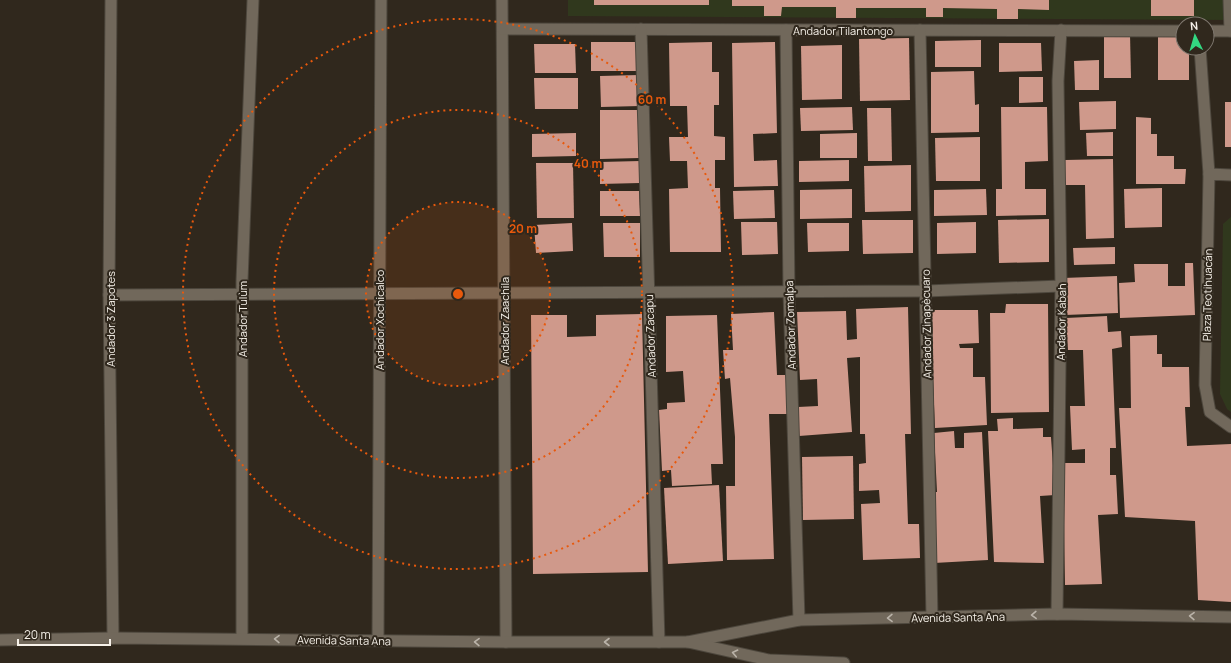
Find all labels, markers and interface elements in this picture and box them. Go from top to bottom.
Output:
north arrow [1175,16,1215,56]
text: N [1189,18,1199,33]
street label: Andador Tilantongo [793,23,893,38]
text: 60 m [638,91,666,108]
text: 40 m [574,155,602,172]
text: 20 m [509,220,537,237]
street label: Plaza Teotihuacán [1199,249,1215,341]
street label: Andador Xochicalco [372,269,387,370]
street label: Andador Zinapècuaro [918,269,934,379]
street label: Andador 3 Zapotes [103,271,118,367]
street label: Andador Zaachila [497,277,512,365]
street label: Andador Zomalpa [781,280,799,370]
street label: Andador Tulùm [235,281,250,357]
street label: Andador Kabah [1053,283,1069,361]
centre of rings [451,287,465,301]
street label: Andador Zacapu [641,294,659,378]
street label: Avenida Santa Ana [911,609,1005,625]
one-way arrow [1031,610,1037,619]
one-way arrow [1189,612,1195,620]
one-way arrow [887,614,893,622]
scale bar [18,621,110,647]
text: 20 m [24,626,51,643]
street label: Avenida Santa Ana [297,632,391,648]
one-way arrow [274,635,280,643]
one-way arrow [474,638,480,646]
one-way arrow [604,638,610,646]
one-way arrow [732,649,739,657]

